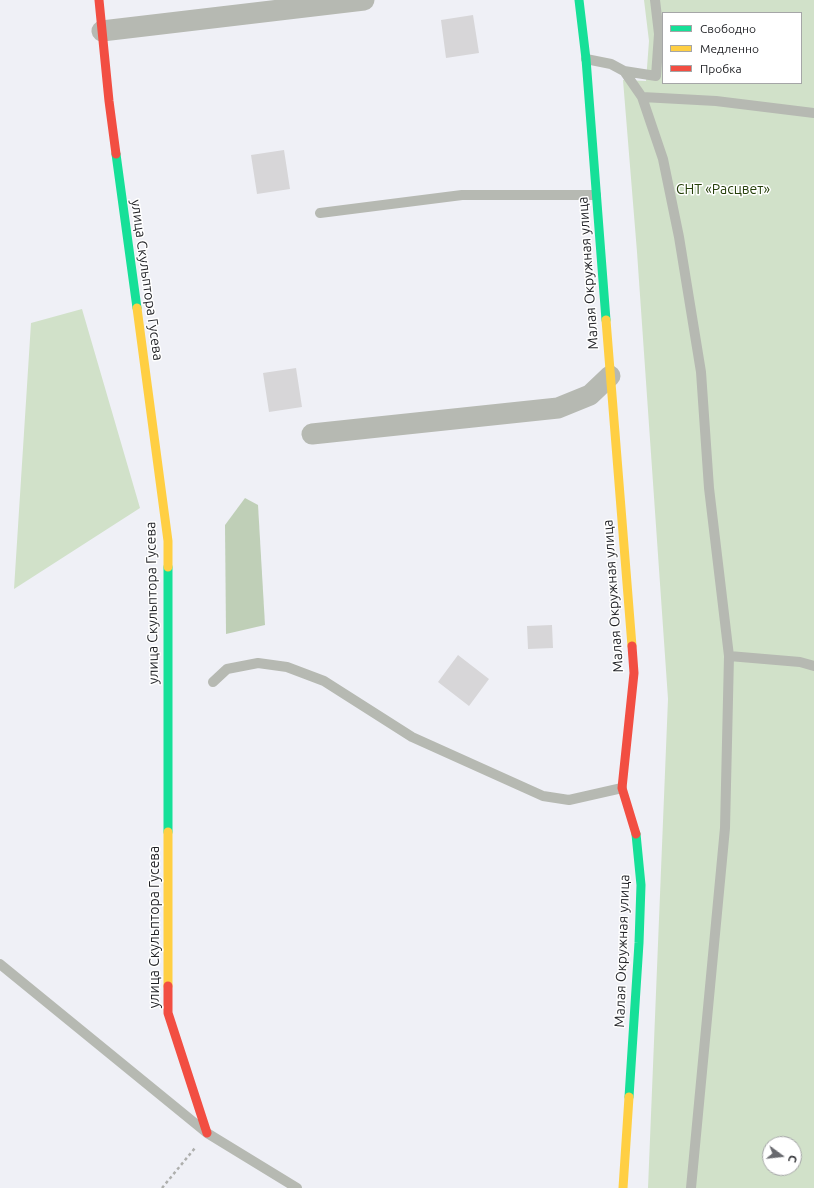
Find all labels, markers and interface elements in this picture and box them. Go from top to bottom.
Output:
legend [662,12,802,84]
text: Свободно [700,22,756,35]
text: Медленно [700,42,759,55]
text: Пробка [700,62,742,75]
park label: СНТ «Расцвет» [676,181,770,197]
street label: Малая Окружная улица [574,196,602,350]
street label: улица Скульптора Гусева [127,198,167,362]
street label: Малая Окружная улица [599,519,627,673]
street label: улица Скульптора Гусева [142,522,162,684]
street label: улица Скульптора Гусева [146,846,162,1008]
street label: Малая Окружная улица [611,874,633,1028]
north arrow [762,1136,802,1176]
text: С [786,1154,799,1164]

